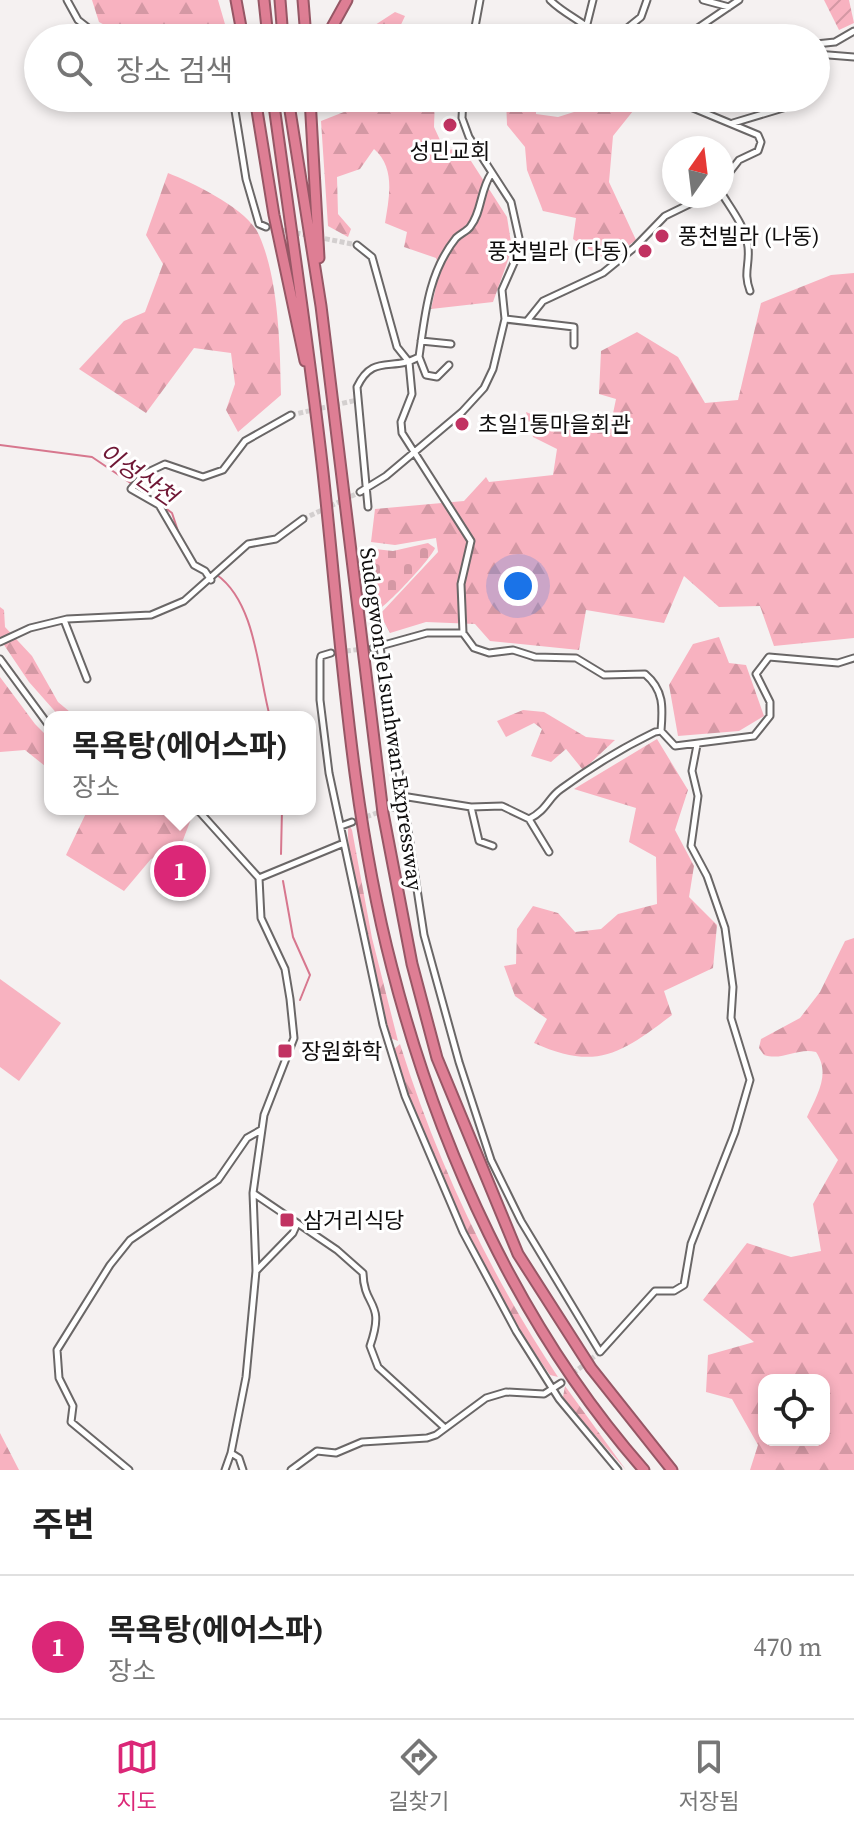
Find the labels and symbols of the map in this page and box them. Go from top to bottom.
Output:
marker: 성민교회 [441,116,459,134]
place label: 성민교회 [410,136,490,166]
north arrow [662,136,734,208]
place label: 풍천빌라 (나동) [678,221,819,251]
marker: 풍천빌라 (나동) [653,227,671,245]
place label: 풍천빌라 (다동) [488,236,629,266]
marker: 풍천빌라 (다동) [636,242,654,260]
place label: 초일1통마을회관 [478,409,631,439]
marker: 초일1통마을회관 [453,415,471,433]
water label: 이성산천 [92,435,186,515]
street label: Sudogwon Je1sunhwan Expressway [353,545,431,893]
your location [498,566,538,606]
pin: 1 [154,841,206,901]
place label: 장원화학 [301,1036,382,1066]
marker: 장원화학 [276,1042,294,1060]
place label: 삼거리식당 [303,1205,404,1235]
marker: 삼거리식당 [278,1211,296,1229]

